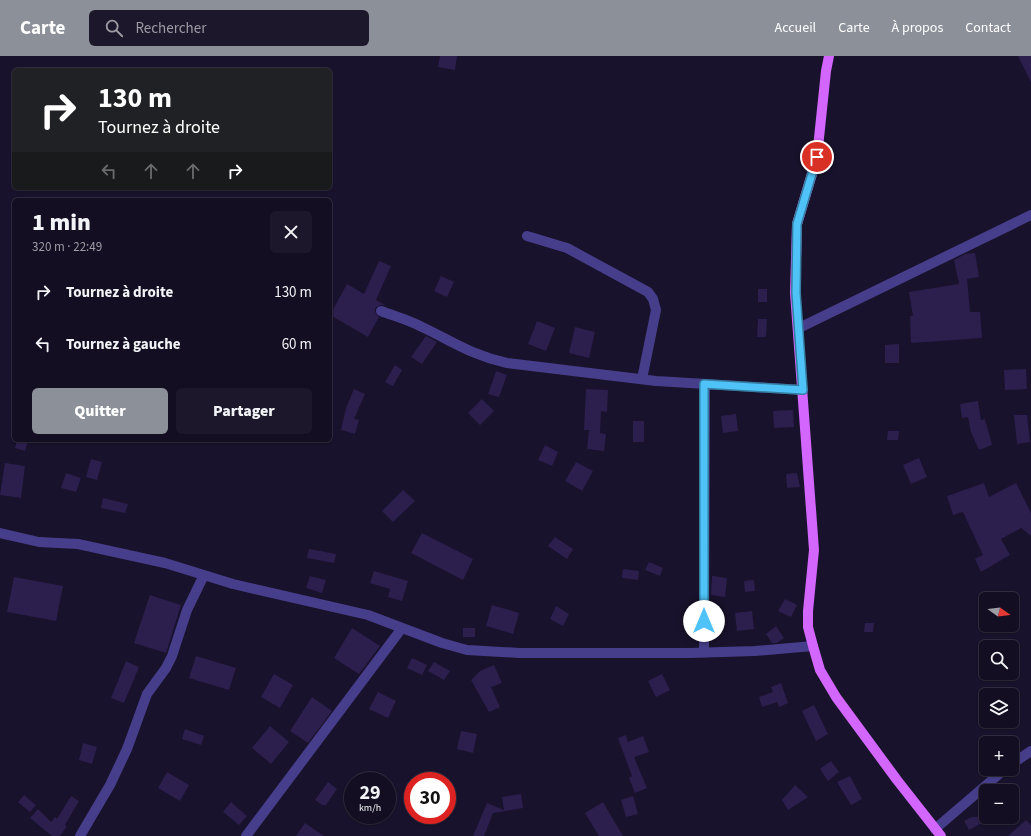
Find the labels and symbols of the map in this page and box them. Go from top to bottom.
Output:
pin [800,140,834,174]
north arrow [979,592,1019,632]
position arrow [683,600,725,642]
speed limit sign: 30 [404,772,456,824]

